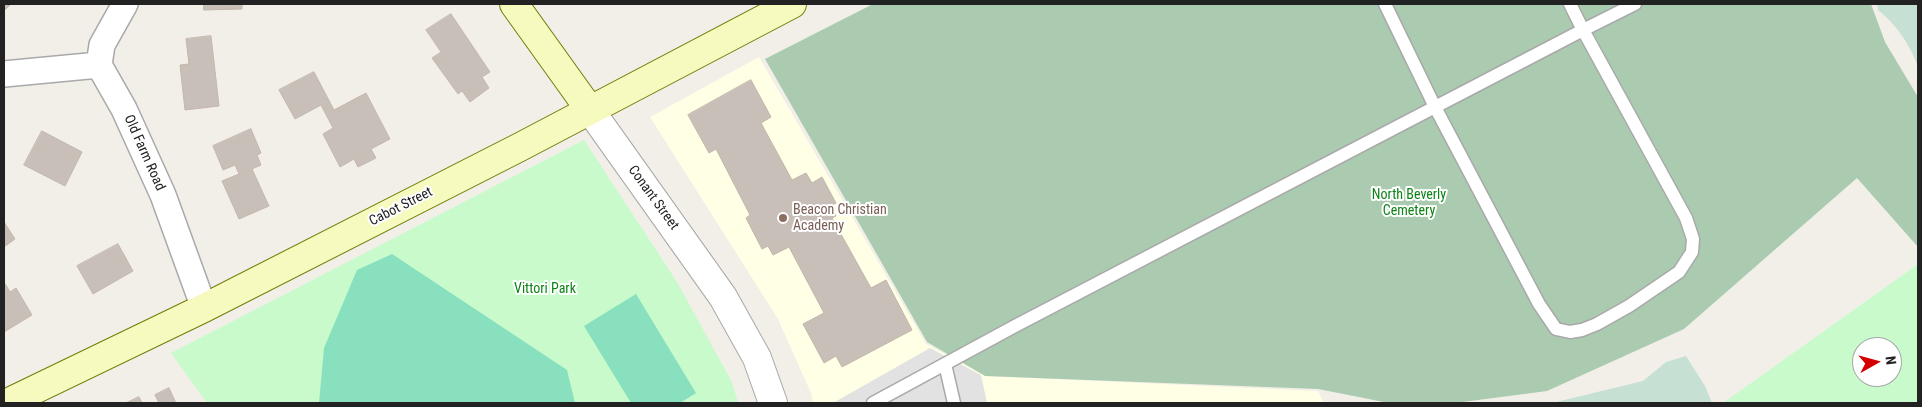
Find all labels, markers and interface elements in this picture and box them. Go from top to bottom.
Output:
street label: Old Farm Road [120,113,168,193]
street label: Conant Street [624,163,682,233]
street label: Cabot Street [367,184,435,230]
park label: North Beverly Cemetery [1372,187,1446,220]
place label: Beacon Christian Academy [793,202,887,234]
marker: Beacon Christian Academy [777,212,789,224]
park label: Vittori Park [514,281,576,297]
north arrow [1852,337,1902,387]
text: N [1882,355,1899,366]

